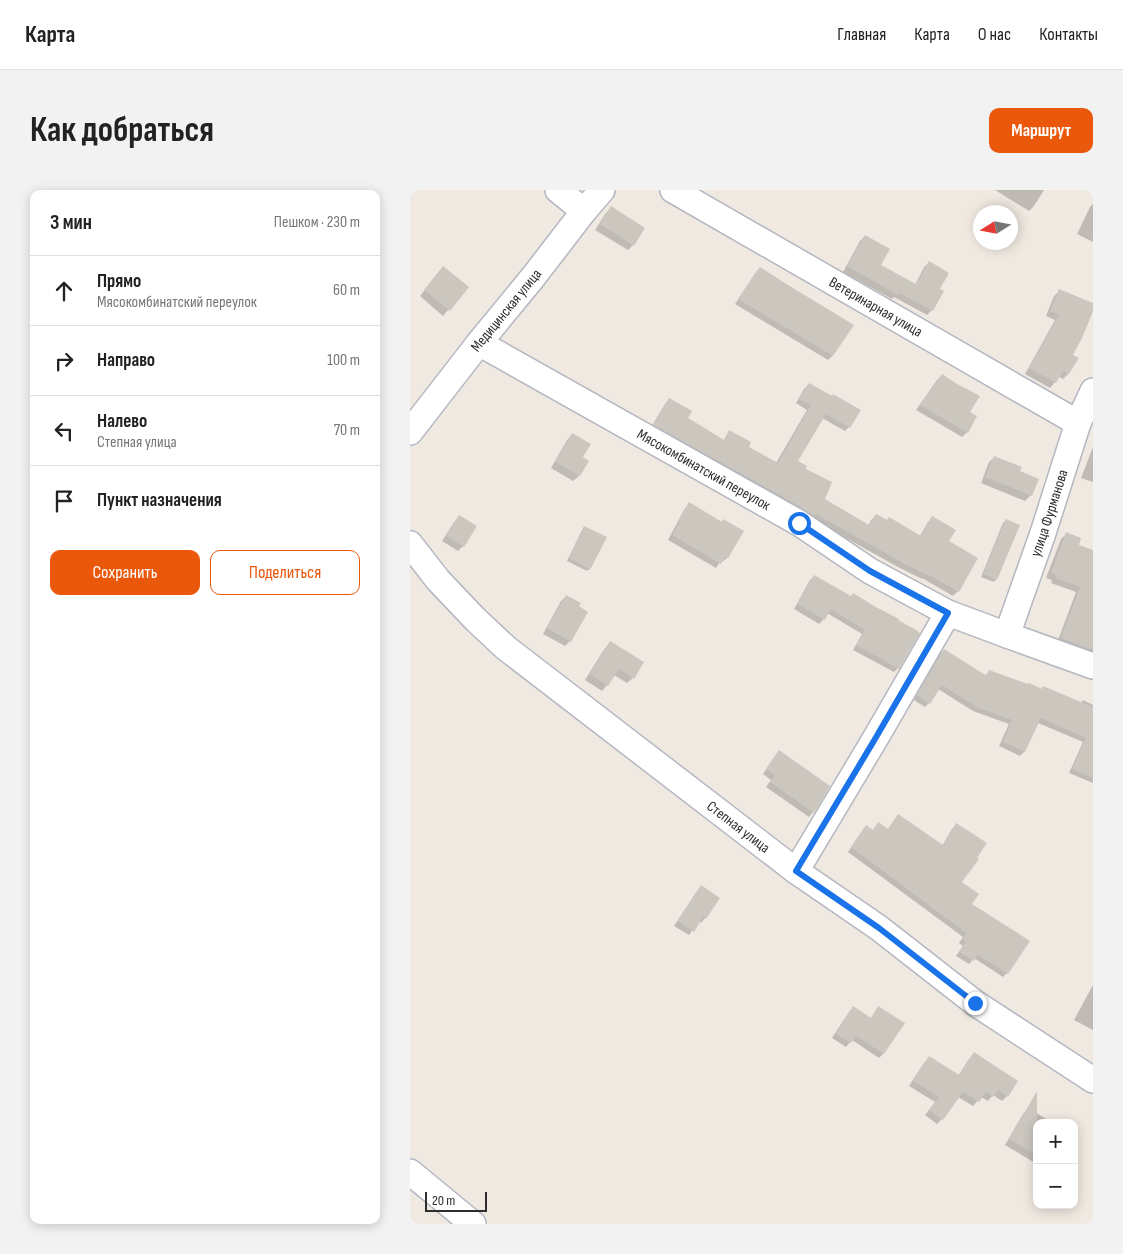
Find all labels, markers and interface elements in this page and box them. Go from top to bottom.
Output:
text: Карта [25,20,75,49]
text: Главная [837,24,886,45]
text: Карта [914,24,950,45]
text: О нас [978,24,1011,45]
text: Контакты [1039,24,1098,45]
button: Маршрут [989,108,1093,153]
text: Как добраться [30,109,214,152]
north arrow [973,205,1018,250]
text: 3 мин [50,210,92,235]
text: Пешком · 230 m [274,213,360,232]
street label: Медицинская улица [467,265,546,356]
text: Прямо [97,270,141,293]
street label: Ветеринарная улица [825,273,926,342]
icon: ahead [50,277,78,305]
text: 60 m [333,281,360,300]
text: Мясокомбинатский переулок [97,293,257,312]
icon: right [50,347,78,375]
text: Направо [97,349,155,372]
text: 100 m [327,351,360,370]
text: Налево [97,410,147,433]
icon: left [50,417,78,445]
text: 70 m [334,421,360,440]
street label: Мясокомбинатский переулок [634,425,774,515]
text: Степная улица [97,433,177,452]
street label: улица Фурманова [1026,467,1073,559]
icon: arrive [50,487,78,515]
text: Пункт назначения [97,489,222,512]
route start [788,512,811,535]
button: Сохранить [50,550,200,595]
button: Поделиться [210,550,360,595]
street label: Степная улица [703,797,774,858]
route end [964,992,987,1015]
map controls [1033,1119,1078,1209]
button: + [1033,1119,1078,1164]
button: − [1033,1164,1078,1209]
scale bar [425,1189,488,1212]
text: 20 m [432,1192,455,1209]

